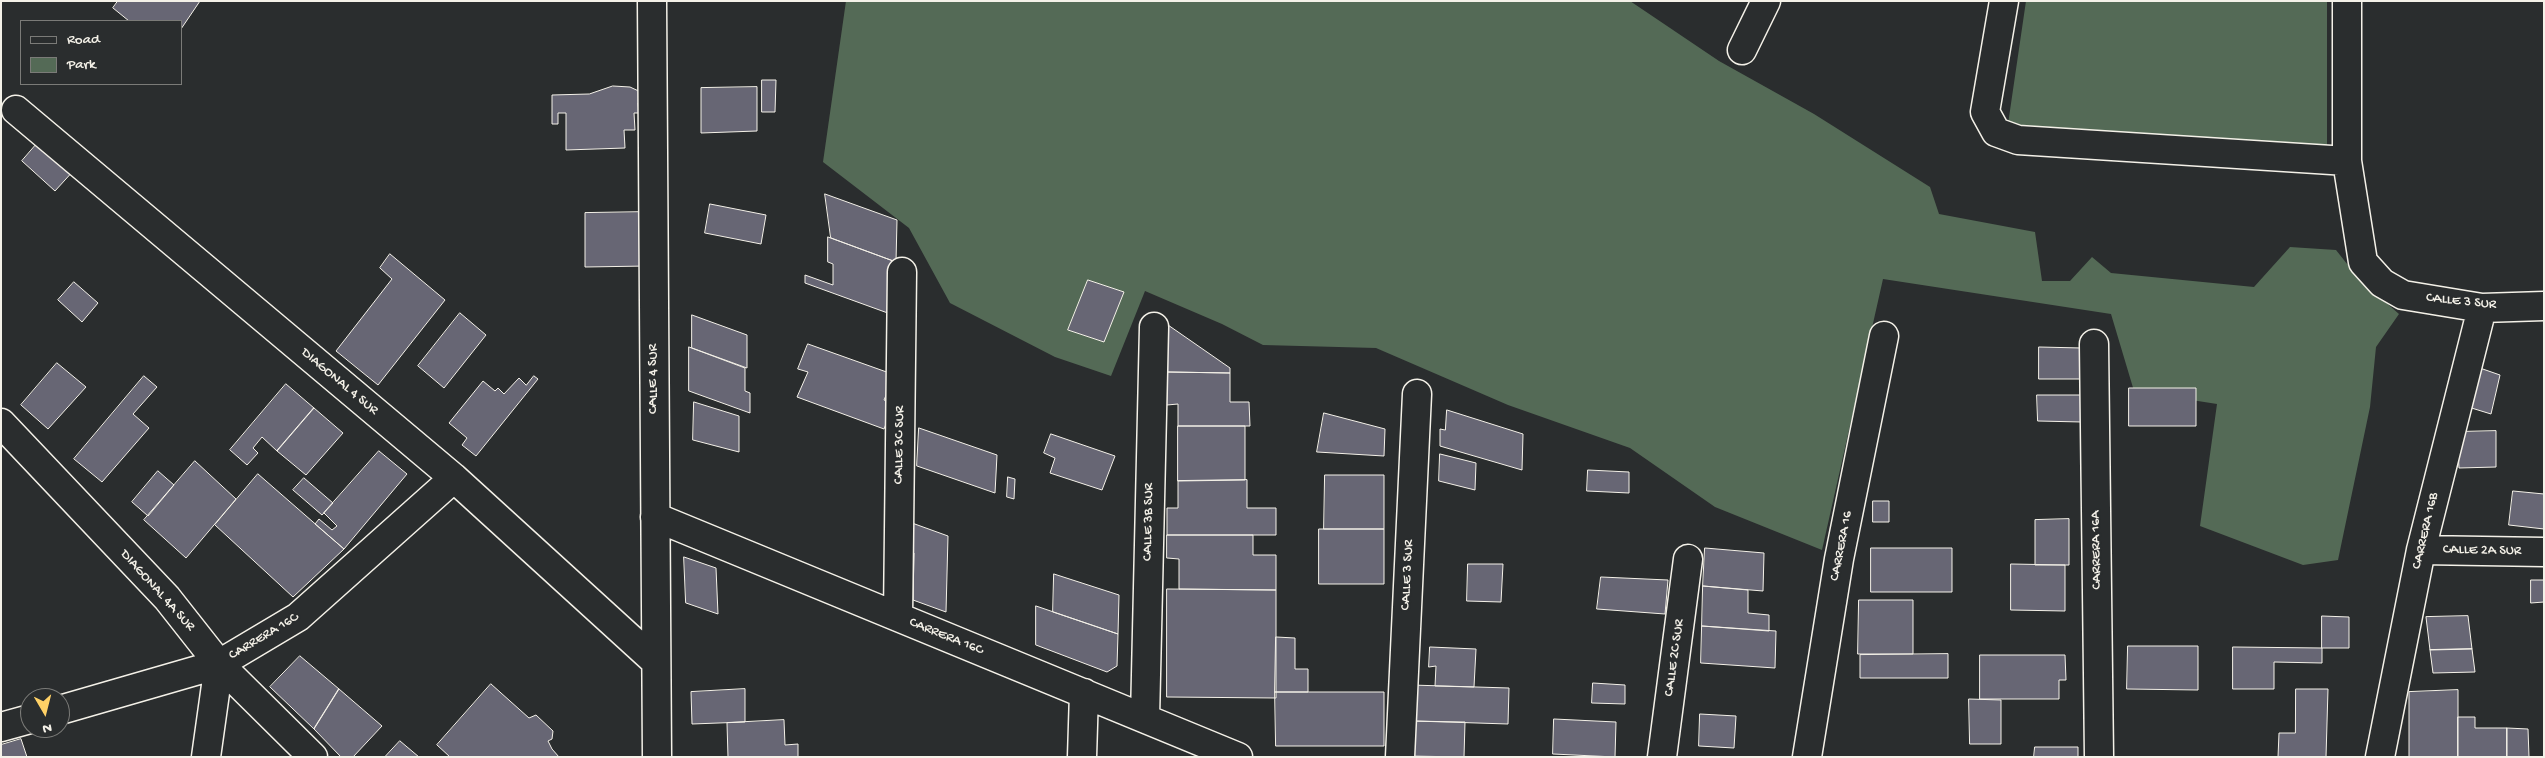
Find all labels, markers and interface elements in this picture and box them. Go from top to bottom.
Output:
legend [20,20,182,85]
text: Road [67,31,100,49]
text: Park [67,56,96,74]
street label: CALLE 3 SUR [2425,290,2497,314]
street label: CALLE 4 SUR [646,344,662,414]
street label: DIAGONAL 4 SUR [297,345,381,419]
street label: CALLE 3C SUR [891,406,909,484]
street label: CALLE 3B SUR [1140,483,1158,561]
street label: CARRERA 16B [2409,491,2443,571]
street label: CARRERA 16 [1827,510,1857,582]
street label: CARRERA 16A [2088,510,2106,590]
street label: CALLE 3 SUR [1398,539,1418,611]
street label: CALLE 2A SUR [2443,542,2521,560]
street label: DIAGONAL 4A SUR [116,547,198,635]
street label: CARRERA 16C [226,610,302,664]
street label: CARRERA 16C [906,615,986,659]
street label: CALLE 2C SUR [1661,618,1689,698]
north arrow [20,688,70,738]
text: N [41,718,53,736]

